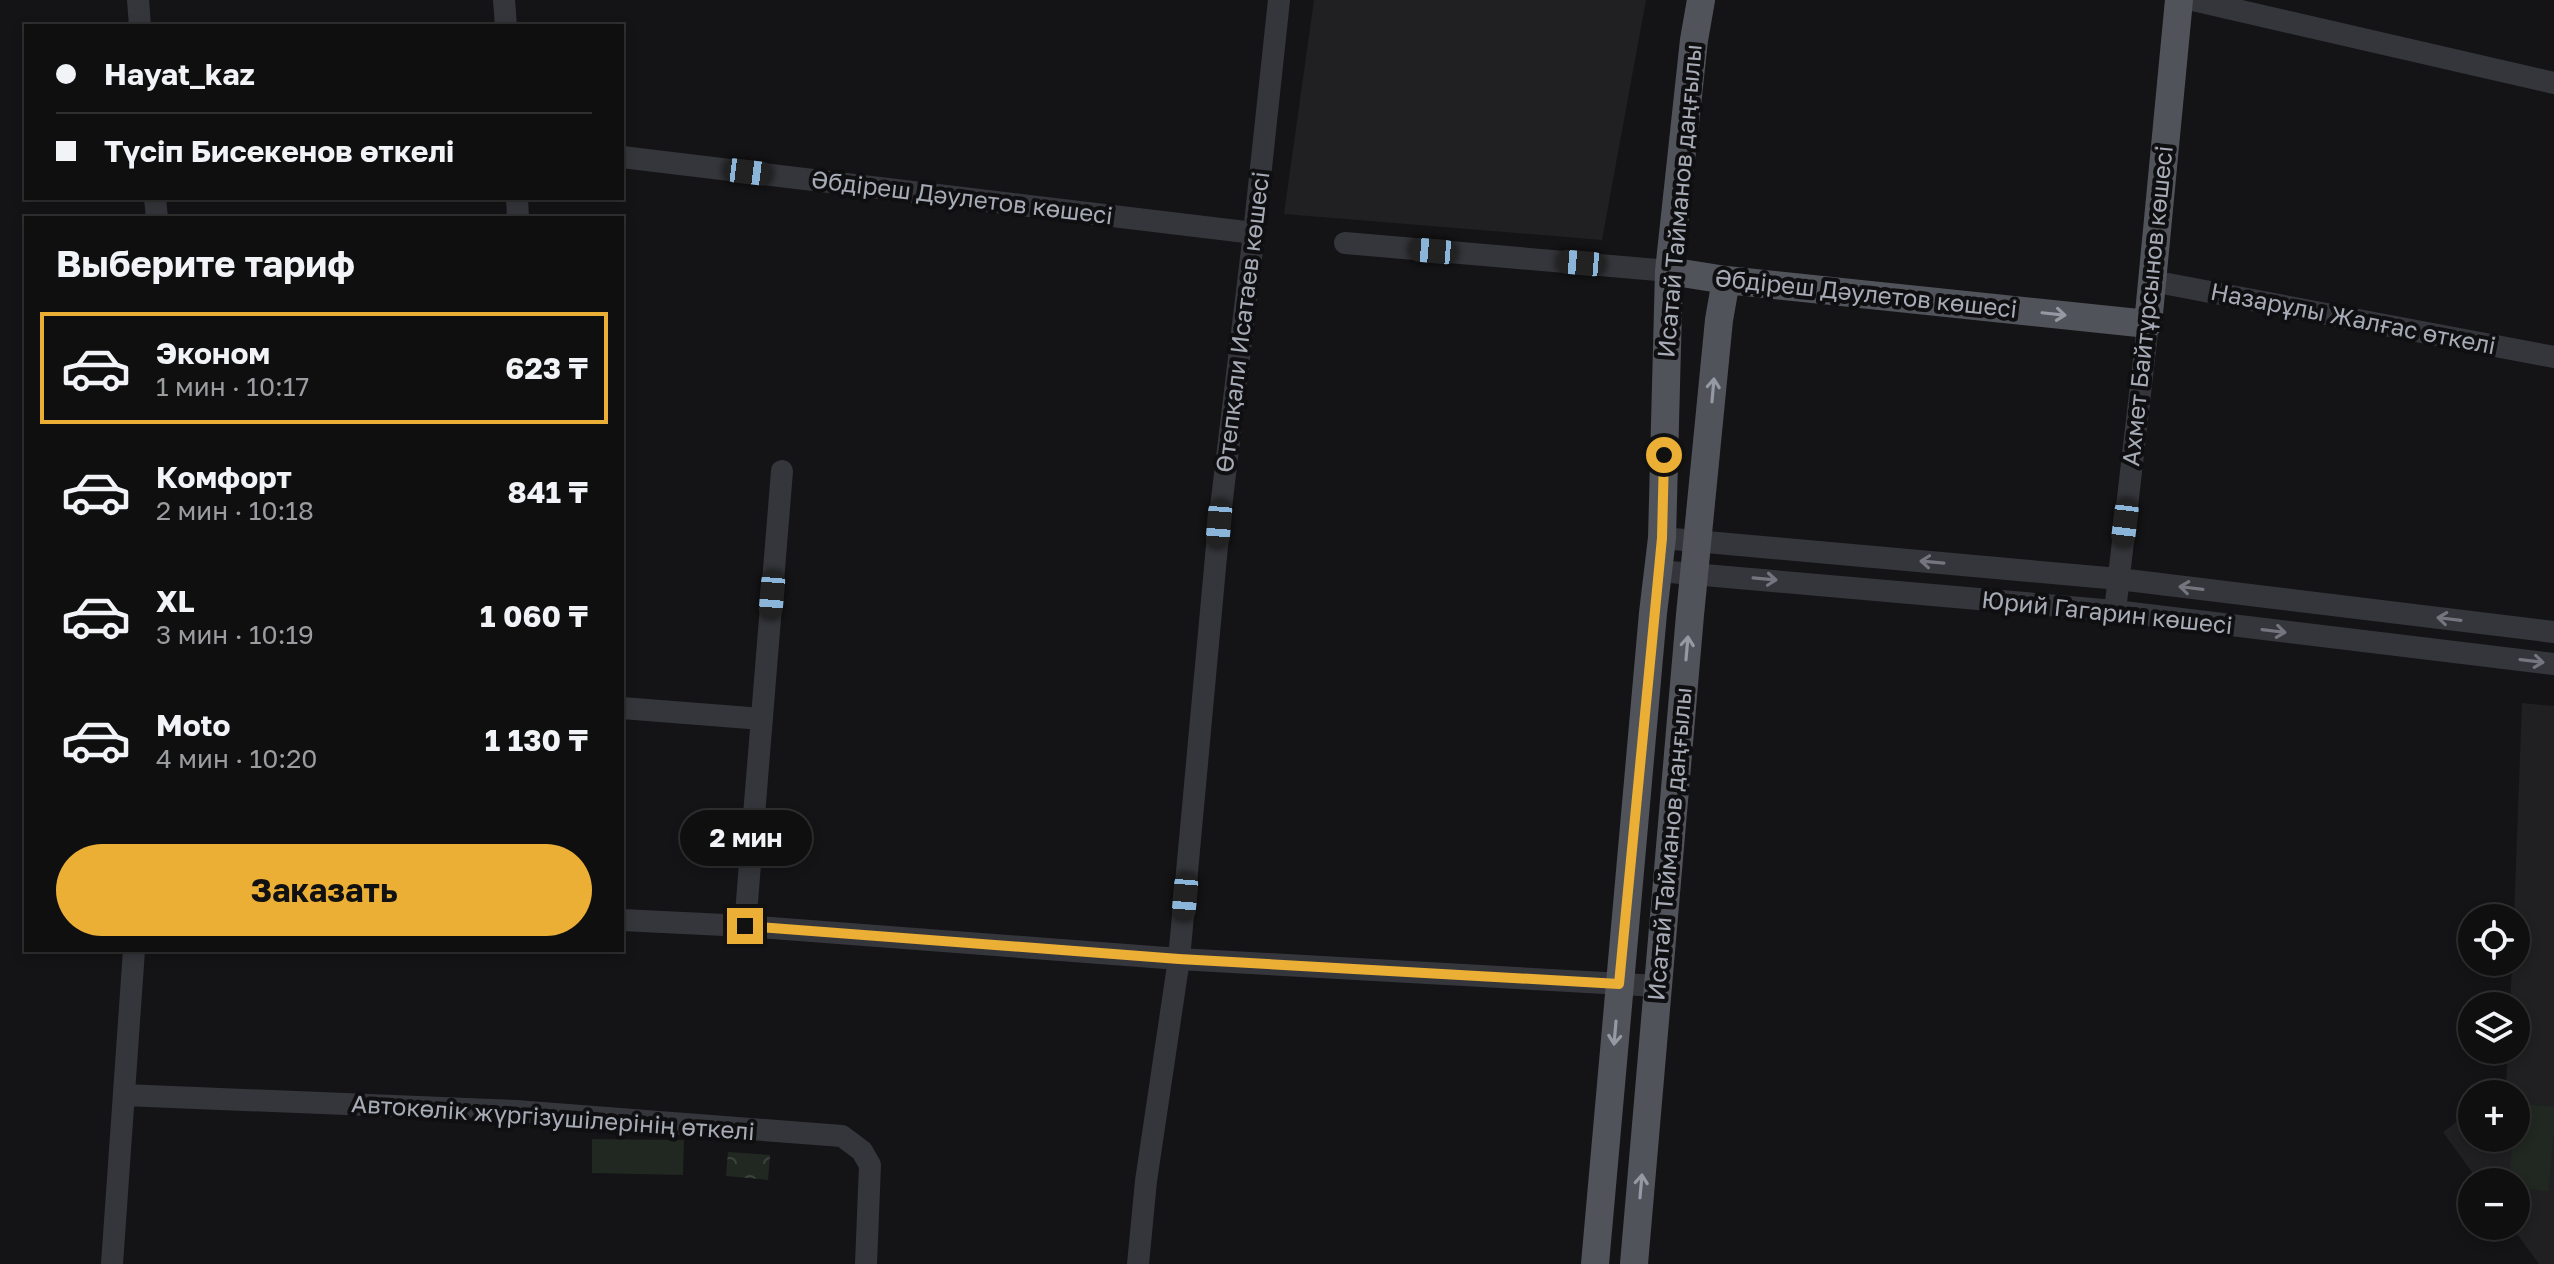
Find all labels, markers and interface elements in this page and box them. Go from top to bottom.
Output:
street label: Исатай Тайманов даңғылы [1650,43,1707,359]
text: Hayat_kaz [104,56,255,92]
text: Түсіп Бисекенов өткелі [104,133,454,169]
street label: Ахмет Байтұрсынов көшесі [2115,144,2179,468]
car [723,157,773,187]
street label: Әбдіреш Дәулетов көшесі [810,164,1115,229]
street label: Өтепқали Исатаев көшесі [1209,170,1274,474]
car [1408,237,1458,265]
text: Выберите тариф [56,242,355,285]
car [1556,249,1606,277]
street label: Әбдіреш Дәулетов көшесі [1714,262,2019,323]
street label: Назарұлы Жалғас өткелі [2208,276,2498,360]
one-way arrow [2040,307,2067,322]
icon: car [60,332,132,404]
text: Эконом [156,335,270,371]
text: 623 ₸ [505,350,588,386]
text: 1 мин · 10:17 [156,371,309,402]
one-way arrow [1705,377,1720,404]
route start [1646,437,1682,473]
icon: car [60,456,132,528]
text: Комфорт [156,459,292,495]
text: 841 ₸ [508,474,588,510]
text: 2 мин · 10:18 [156,495,314,526]
car [2110,498,2140,548]
car [1205,499,1233,549]
one-way arrow [1919,554,1946,569]
car [758,570,786,620]
one-way arrow [1751,572,1778,587]
icon: car [60,580,132,652]
one-way arrow [2179,580,2204,595]
text: XL [156,583,195,619]
street label: Юрий Гагарин көшесі [1980,584,2234,639]
text: 1 060 ₸ [480,598,588,634]
one-way arrow [2437,611,2462,626]
text: 3 мин · 10:19 [156,619,314,650]
one-way arrow [2260,623,2287,638]
one-way arrow [1680,635,1695,662]
one-way arrow [2518,654,2545,669]
street label: Исатай Тайманов даңғылы [1640,686,1697,1002]
icon: car [60,704,132,776]
text: Moto [156,707,231,743]
text: 1 130 ₸ [485,722,588,758]
text: 4 мин · 10:20 [156,743,317,774]
callout: 2 мин [679,810,811,866]
text: 2 мин [710,822,782,853]
button: Заказать [56,844,592,936]
car [1171,872,1199,922]
map controls [2458,904,2530,1240]
button: locate [2458,904,2530,976]
route end [727,908,763,944]
button: layers [2458,992,2530,1064]
one-way arrow [1607,1019,1622,1046]
button: + [2458,1080,2530,1152]
street label: Автокөлік жүргізушілерінің өткелі [350,1088,756,1146]
button: − [2458,1168,2530,1240]
one-way arrow [1634,1173,1649,1200]

